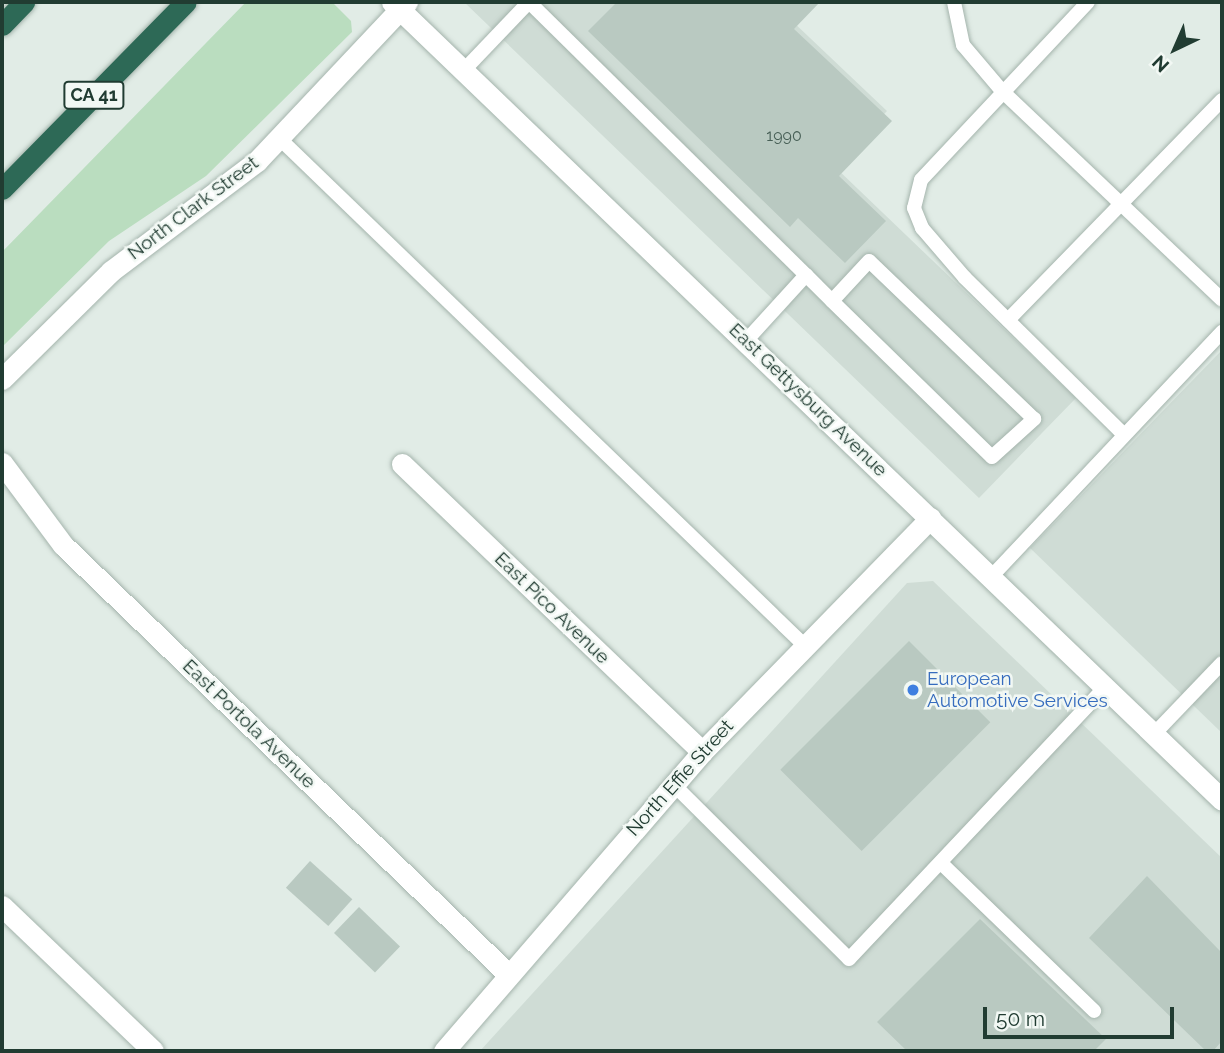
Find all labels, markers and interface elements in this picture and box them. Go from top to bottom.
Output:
north arrow [1140,14,1210,84]
text: N [1148,51,1173,77]
road number: CA 41 [62,80,126,110]
house number: 1990 [766,126,802,146]
street label: North Clark Street [123,151,263,265]
street label: East Gettysburg Avenue [724,318,892,482]
street label: East Pico Avenue [490,547,614,669]
street label: East Portola Avenue [178,655,320,793]
place label: European Automotive Services [927,668,1108,712]
marker: European Automotive Services [905,682,921,698]
street label: North Effie Street [622,715,738,841]
scale bar [986,993,1177,1038]
text: 50 m [996,1006,1045,1031]

